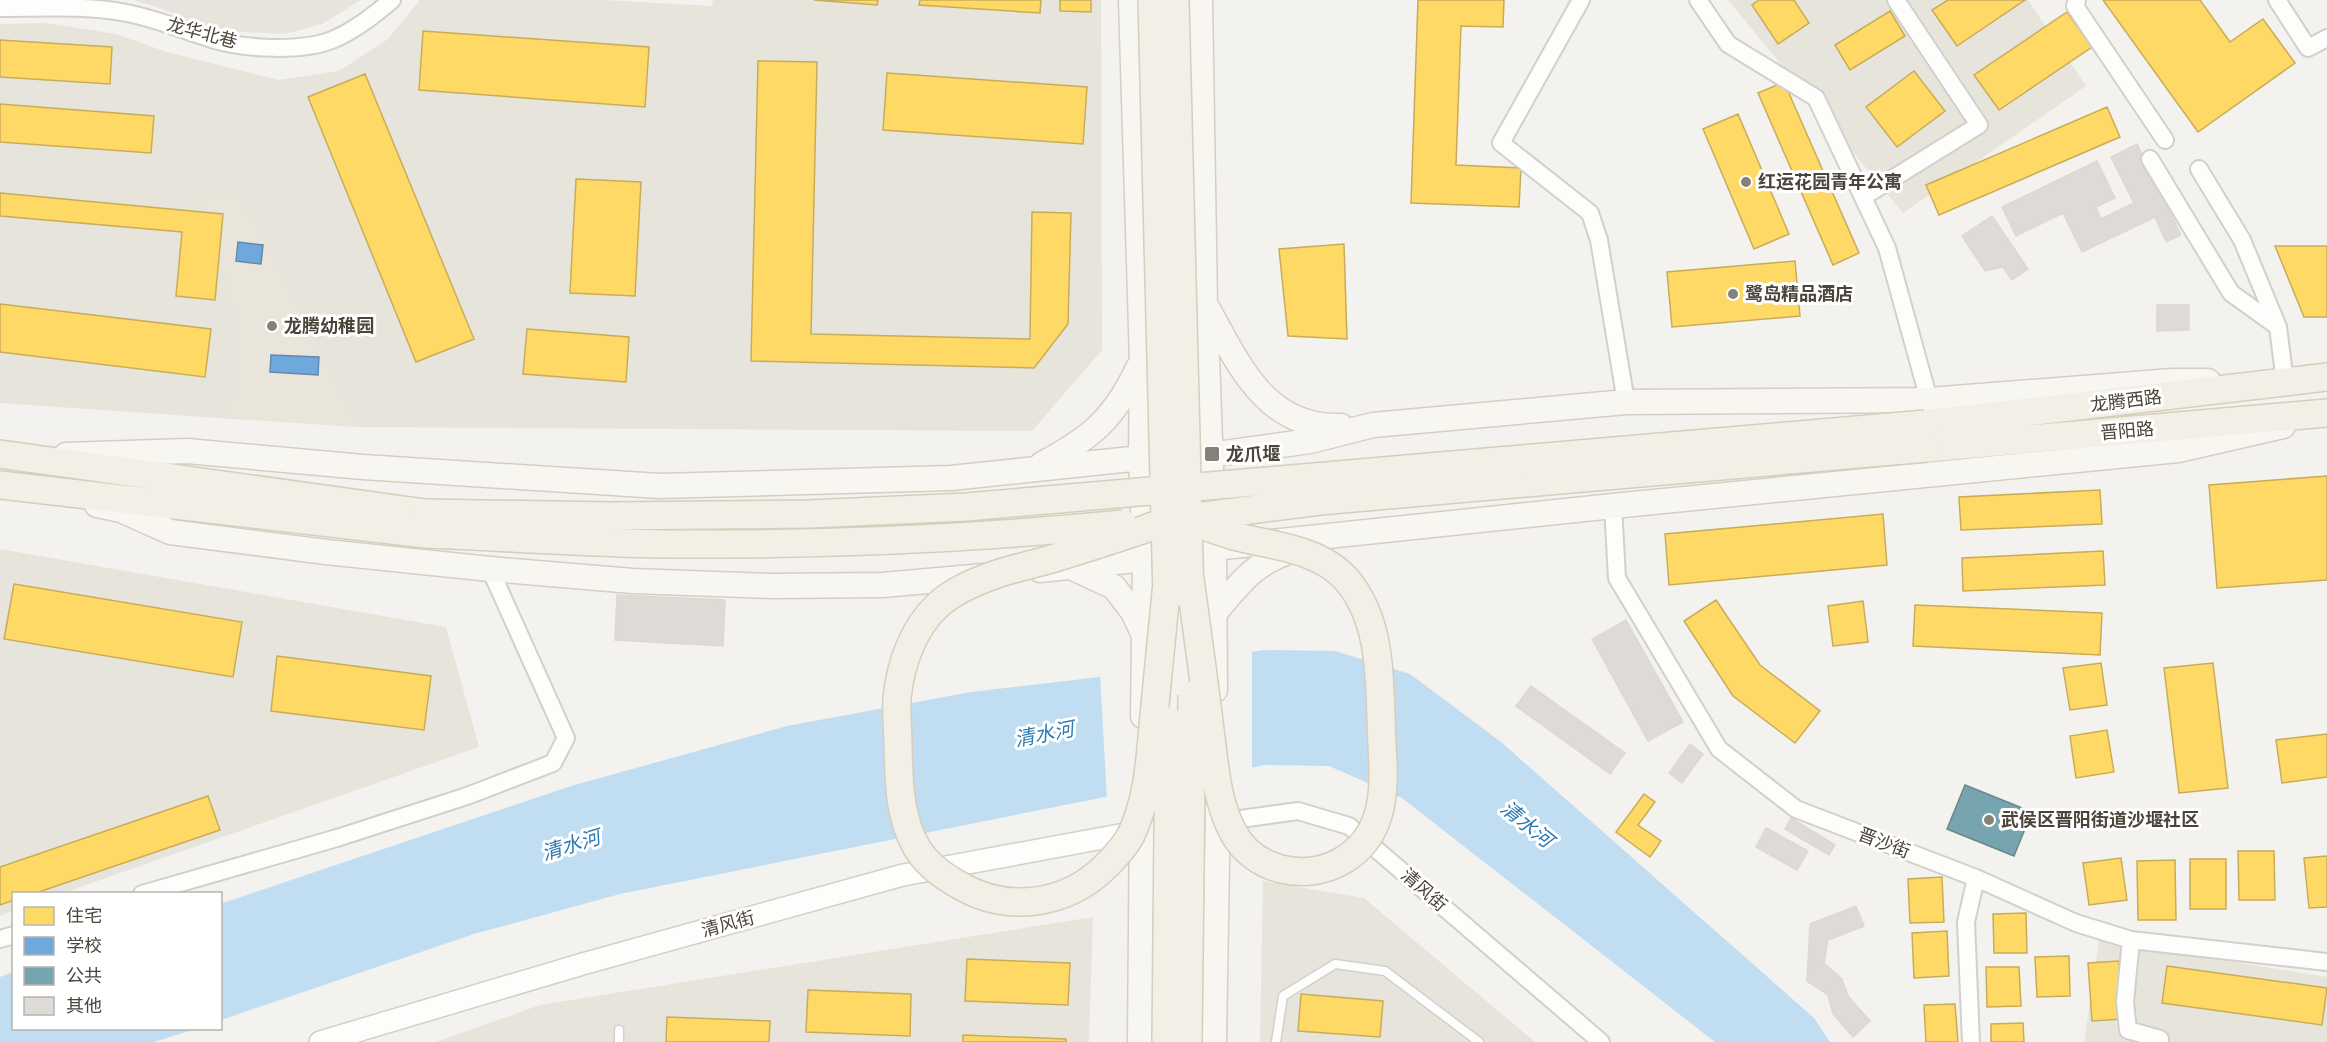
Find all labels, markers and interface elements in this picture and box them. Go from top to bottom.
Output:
street label: 龙华北巷 [164,13,240,53]
place label: 红运花园青年公寓 [1758,171,1902,193]
marker: 红运花园青年公寓 [1739,175,1753,189]
place label: 鹭岛精品酒店 [1745,283,1853,305]
marker: 鹭岛精品酒店 [1726,287,1740,301]
place label: 龙腾幼稚园 [284,315,374,337]
marker: 龙腾幼稚园 [265,319,279,333]
street label: 龙腾西路 [2089,386,2163,416]
street label: 晋阳路 [2099,418,2155,444]
place label: 龙爪堰 [1226,443,1280,465]
marker: 龙爪堰 [1203,445,1221,463]
water label: 清水河 [1012,716,1080,752]
water label: 清水河 [1496,796,1561,855]
place label: 武侯区晋阳街道沙堰社区 [2001,809,2199,831]
marker: 武侯区晋阳街道沙堰社区 [1982,813,1996,827]
street label: 晋沙街 [1855,823,1913,863]
water label: 清水河 [539,824,607,865]
street label: 清风街 [1396,864,1452,916]
legend [12,892,222,1030]
text: 住宅 [66,905,102,927]
street label: 清风街 [699,906,757,942]
text: 学校 [66,935,102,957]
text: 公共 [66,965,102,987]
text: 其他 [66,995,102,1017]

